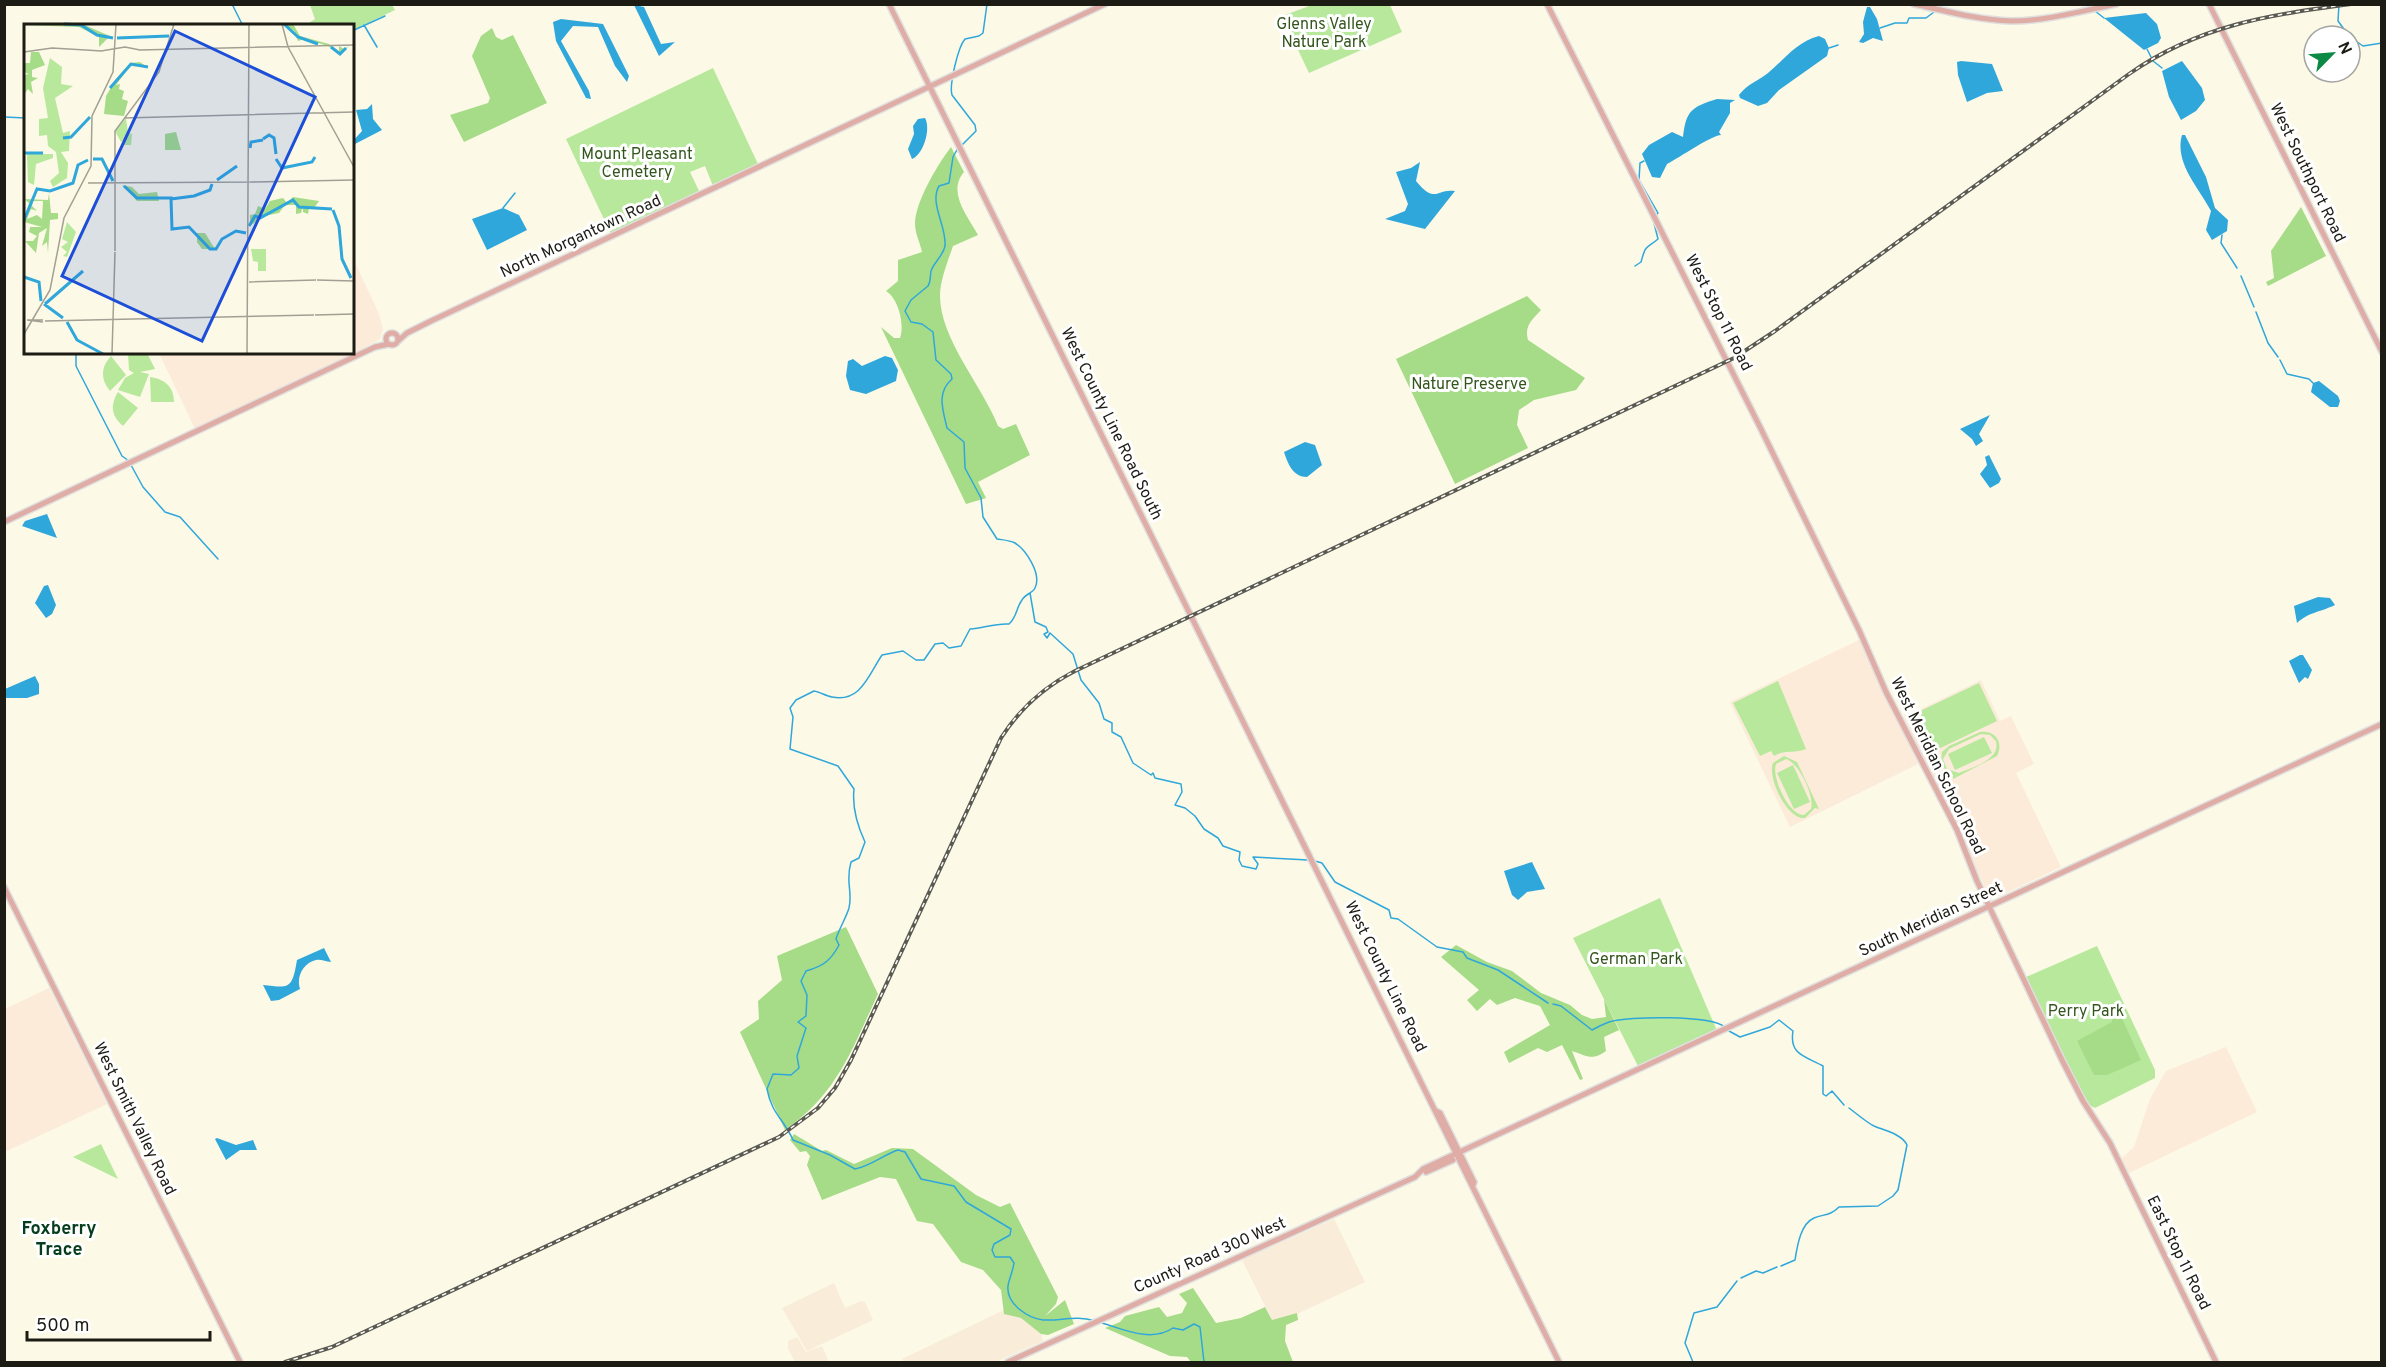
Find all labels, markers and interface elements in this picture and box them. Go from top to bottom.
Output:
park label: Glenns Valley Nature Park [1276,15,1372,53]
inset map [24,24,354,354]
north arrow [2302,24,2362,84]
text: N [2332,39,2355,58]
street label: West Southport Road [2265,100,2349,246]
park label: Mount Pleasant Cemetery [581,145,693,183]
street label: North Morgantown Road [497,191,665,283]
street label: West Stop 11 Road [1680,251,1756,375]
street label: West County Line Road South [1056,325,1166,523]
park label: Nature Preserve [1411,375,1527,395]
street label: West Meridian School Road [1885,674,1989,858]
street label: South Meridian Street [1856,878,2006,962]
street label: West County Line Road [1340,898,1430,1056]
park label: German Park [1589,950,1683,970]
park label: Perry Park [2048,1002,2124,1022]
street label: West Smith Valley Road [88,1039,180,1199]
street label: East Stop 11 Road [2142,1193,2214,1313]
street label: County Road 300 West [1131,1213,1289,1299]
district label: Foxberry Trace [22,1218,96,1262]
scale bar [27,1304,210,1342]
text: 500 m [36,1315,90,1338]

